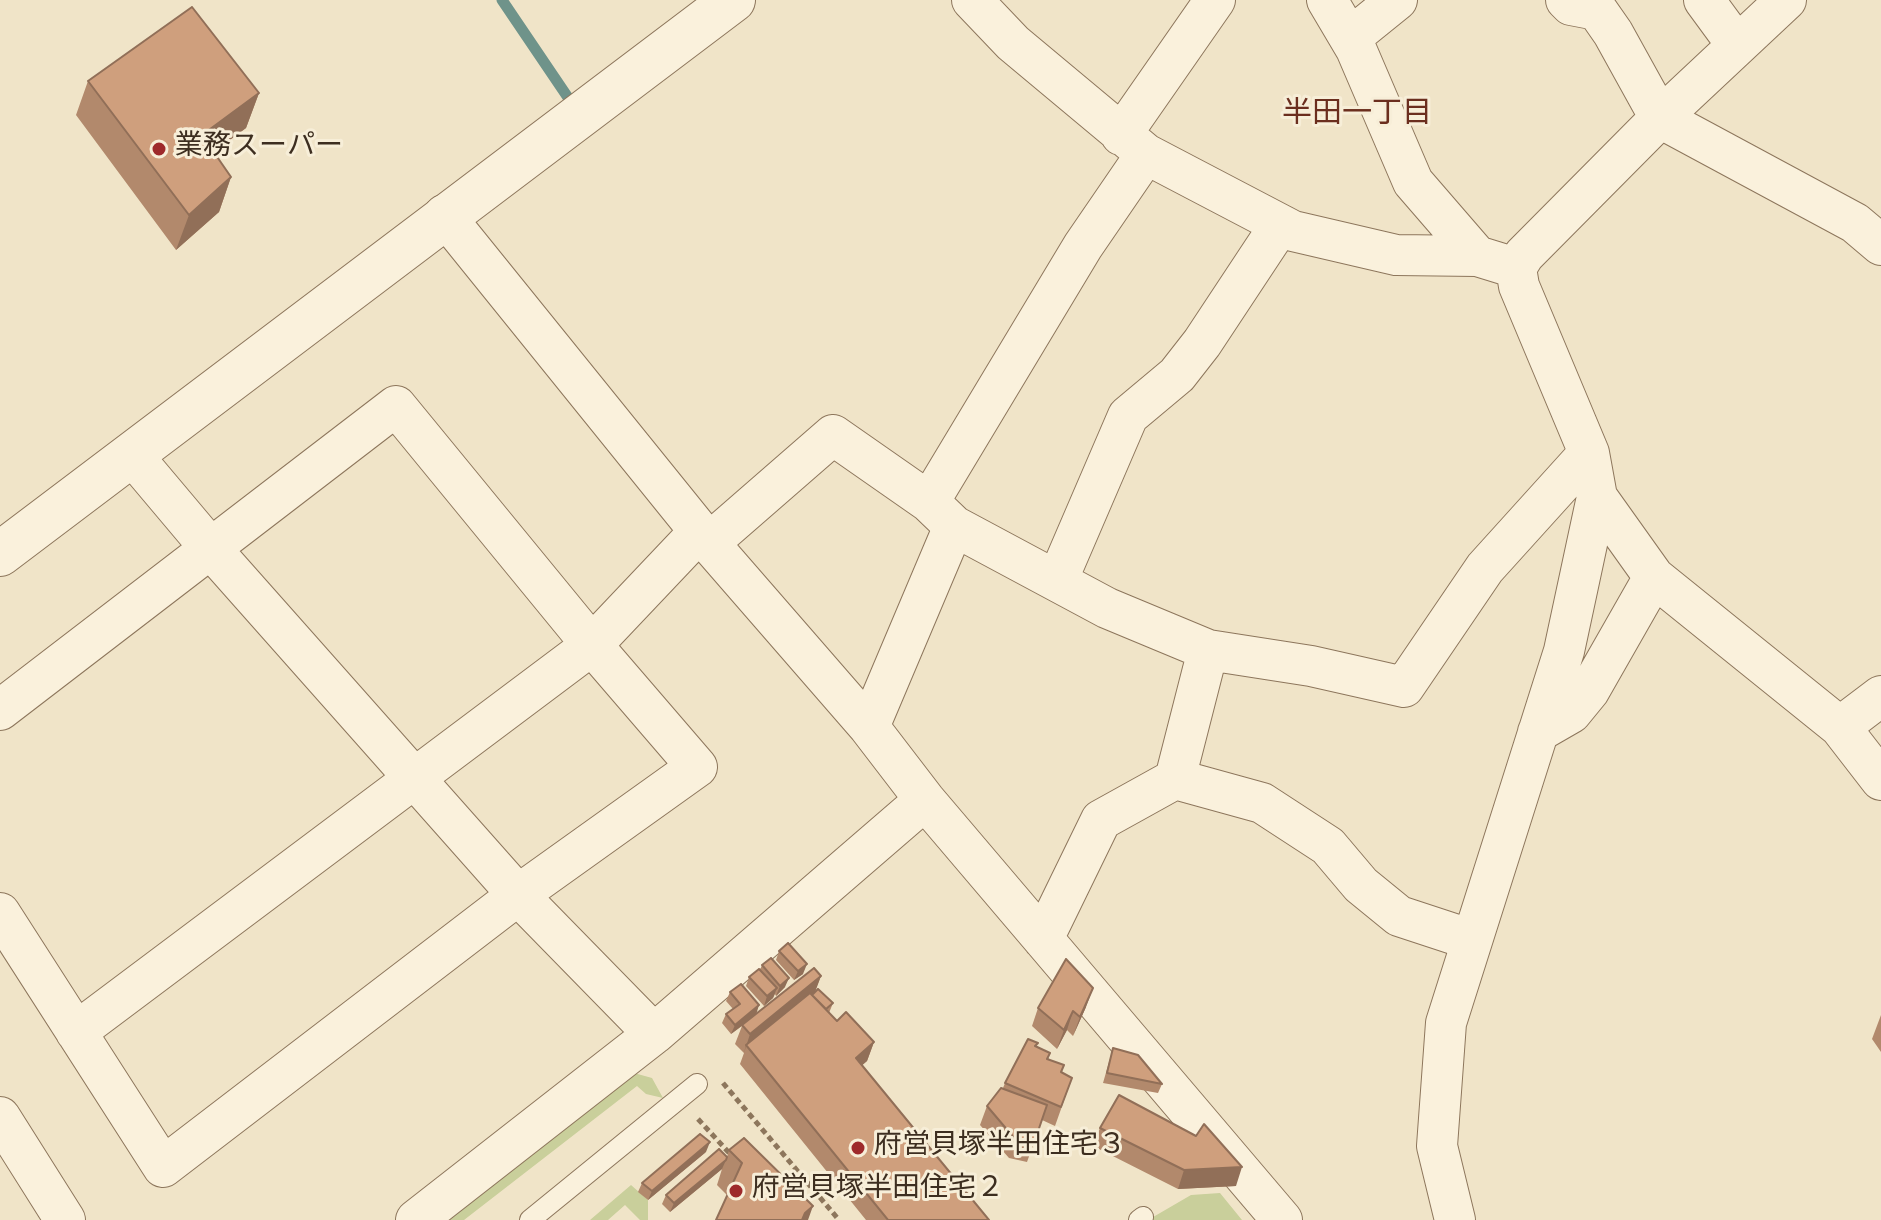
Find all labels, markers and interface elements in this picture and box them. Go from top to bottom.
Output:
district label: 半田一丁目 [1282,98,1432,134]
place label: 業務スーパー [175,132,343,166]
marker: 業務スーパー [150,140,168,158]
place label: 府営貝塚半田住宅３ [874,1131,1126,1165]
marker: 府営貝塚半田住宅３ [849,1139,867,1157]
place label: 府営貝塚半田住宅２ [752,1174,1004,1208]
marker: 府営貝塚半田住宅２ [727,1182,745,1200]

